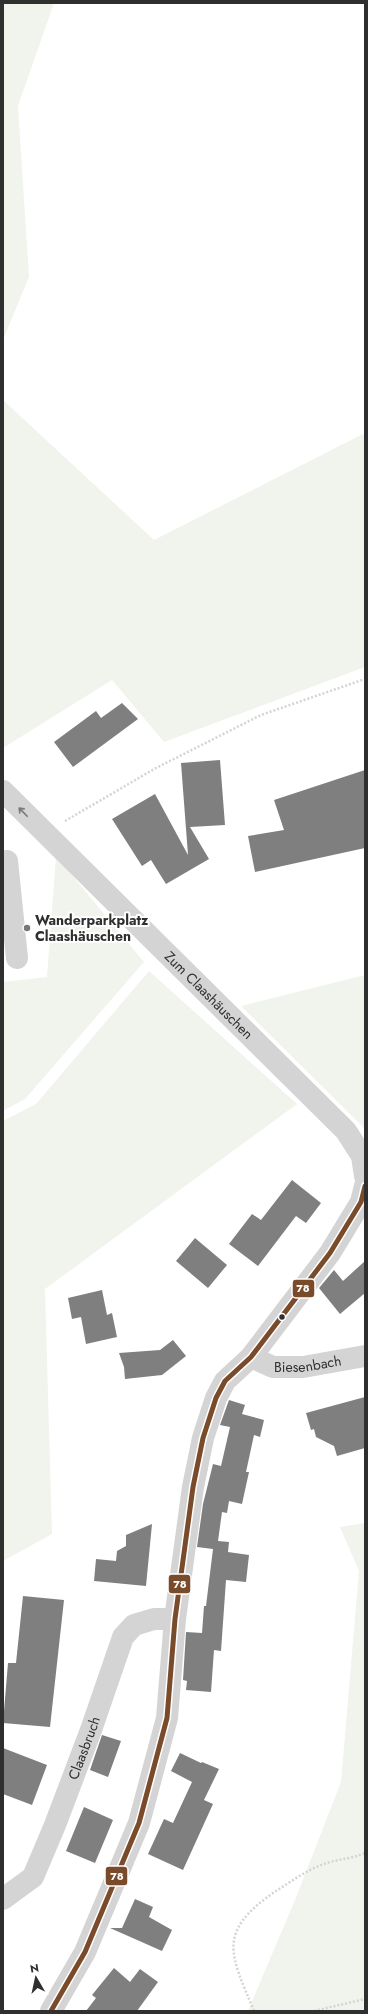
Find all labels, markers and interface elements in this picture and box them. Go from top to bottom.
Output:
one-way arrow [18,807,28,817]
place label: Wanderparkplatz Claashäuschen [35,910,149,946]
marker: Wanderparkplatz Claashäuschen [22,923,32,933]
street label: Zum Claashäuschen [160,947,258,1044]
line badge: 78 [292,1279,315,1298]
text: 78 [296,1280,310,1296]
unlabelled marker [277,1312,287,1322]
street label: Biesenbach [274,1350,343,1377]
line badge: 78 [168,1574,191,1594]
text: 78 [173,1576,187,1592]
street label: Claasbruch [63,1714,105,1782]
line badge: 78 [105,1866,128,1886]
text: 78 [110,1868,124,1884]
north arrow [16,1958,56,1998]
text: N [29,1960,40,1977]

